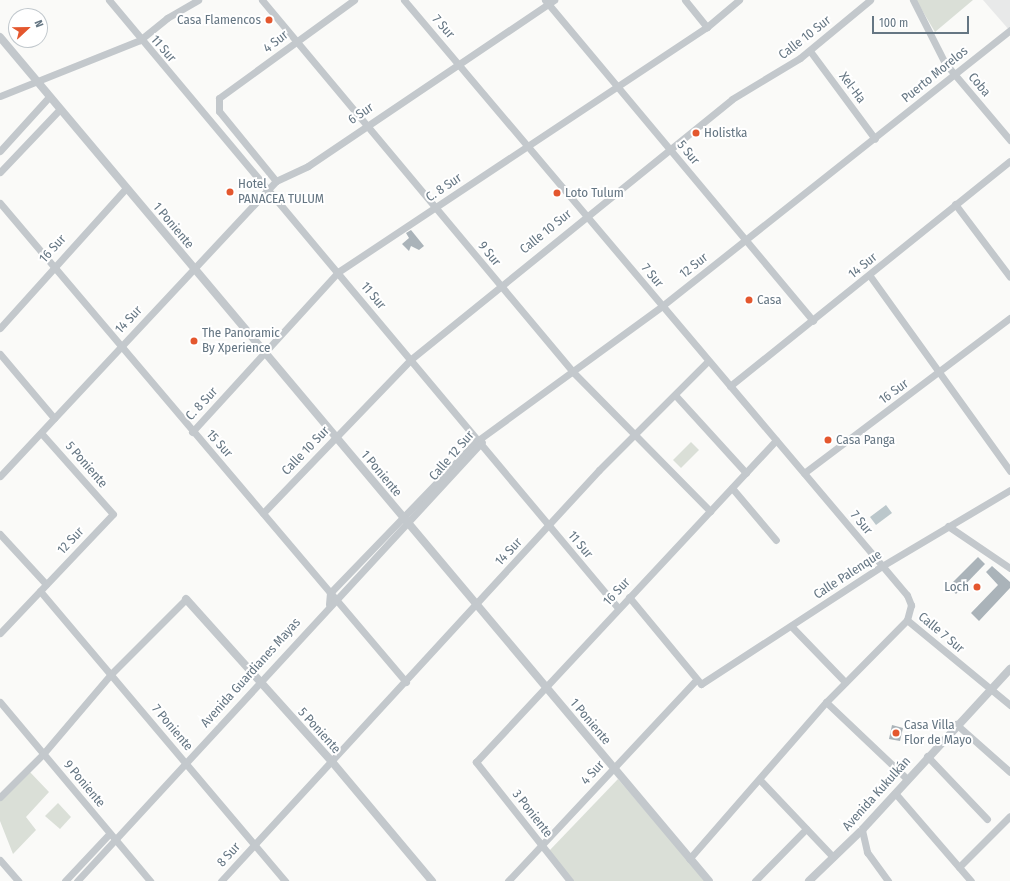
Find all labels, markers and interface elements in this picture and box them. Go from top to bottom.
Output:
north arrow [8,8,48,48]
scale bar [874,8,971,34]
place label: Casa Flamencos [177,12,261,28]
street label: 7 Sur [429,12,457,42]
street label: Calle 10 Sur [776,13,834,63]
marker: Casa Flamencos [264,15,274,25]
text: 100 m [879,16,908,30]
text: N [31,18,46,29]
street label: 4 Sur [261,28,291,56]
street label: 11 Sur [147,32,179,66]
street label: Puerto Morelos [899,44,971,106]
street label: Xel-Ha [835,69,869,107]
street label: Coba [965,70,993,100]
street label: 6 Sur [345,100,377,128]
place label: Holistka [704,125,747,141]
marker: Holistka [691,128,701,138]
street label: 5 Sur [673,138,703,168]
street label: C. 8 Sur [423,170,465,206]
place label: Hotel PANACEA TULUM [238,177,324,208]
place label: Loto Tulum [565,185,624,201]
marker: Hotel PANACEA TULUM [225,187,235,197]
marker: Loto Tulum [552,188,562,198]
street label: 1 Poniente [149,200,197,252]
street label: Calle 10 Sur [517,207,575,257]
street label: 16 Sur [36,232,70,266]
street label: 9 Sur [474,239,504,269]
street label: 12 Sur [677,250,711,282]
street label: 14 Sur [846,250,880,282]
street label: 7 Sur [638,261,666,291]
street label: 11 Sur [357,279,389,313]
place label: Casa [757,292,782,308]
marker: Casa [744,295,754,305]
street label: 14 Sur [112,303,146,337]
place label: The Panoramic By Xperience [202,326,280,357]
marker: The Panoramic By Xperience [189,336,199,346]
street label: 16 Sur [876,376,912,408]
street label: C. 8 Sur [183,384,221,424]
street label: Calle 10 Sur [279,423,333,479]
street label: 15 Sur [203,427,235,461]
street label: Calle 12 Sur [426,428,478,484]
place label: Casa Panga [836,432,895,448]
marker: Casa Panga [823,435,833,445]
street label: 5 Poniente [62,439,110,491]
street label: 1 Poniente [357,448,405,500]
street label: 7 Sur [847,508,875,538]
street label: 12 Sur [55,524,87,558]
street label: 11 Sur [564,528,596,562]
street label: 14 Sur [492,535,526,569]
street label: Calle Palenque [811,547,885,603]
street label: 16 Sur [600,575,634,609]
place label: Loch [944,579,969,595]
marker: Loch [972,582,982,592]
street label: Calle 7 Sur [915,609,967,657]
street label: Avenida Guardianes Mayas [198,615,304,731]
street label: 1 Poniente [566,696,614,748]
street label: 7 Poniente [148,702,196,754]
street label: 5 Poniente [294,705,344,757]
place label: Casa Villa Flor de Mayo [904,718,972,749]
marker: Casa Villa Flor de Mayo [891,728,901,738]
street label: Avenida Kukulkán [840,754,914,834]
street label: 9 Poniente [60,757,108,811]
street label: 4 Sur [578,758,608,788]
street label: 3 Poniente [509,787,555,841]
street label: 8 Sur [214,840,244,870]

